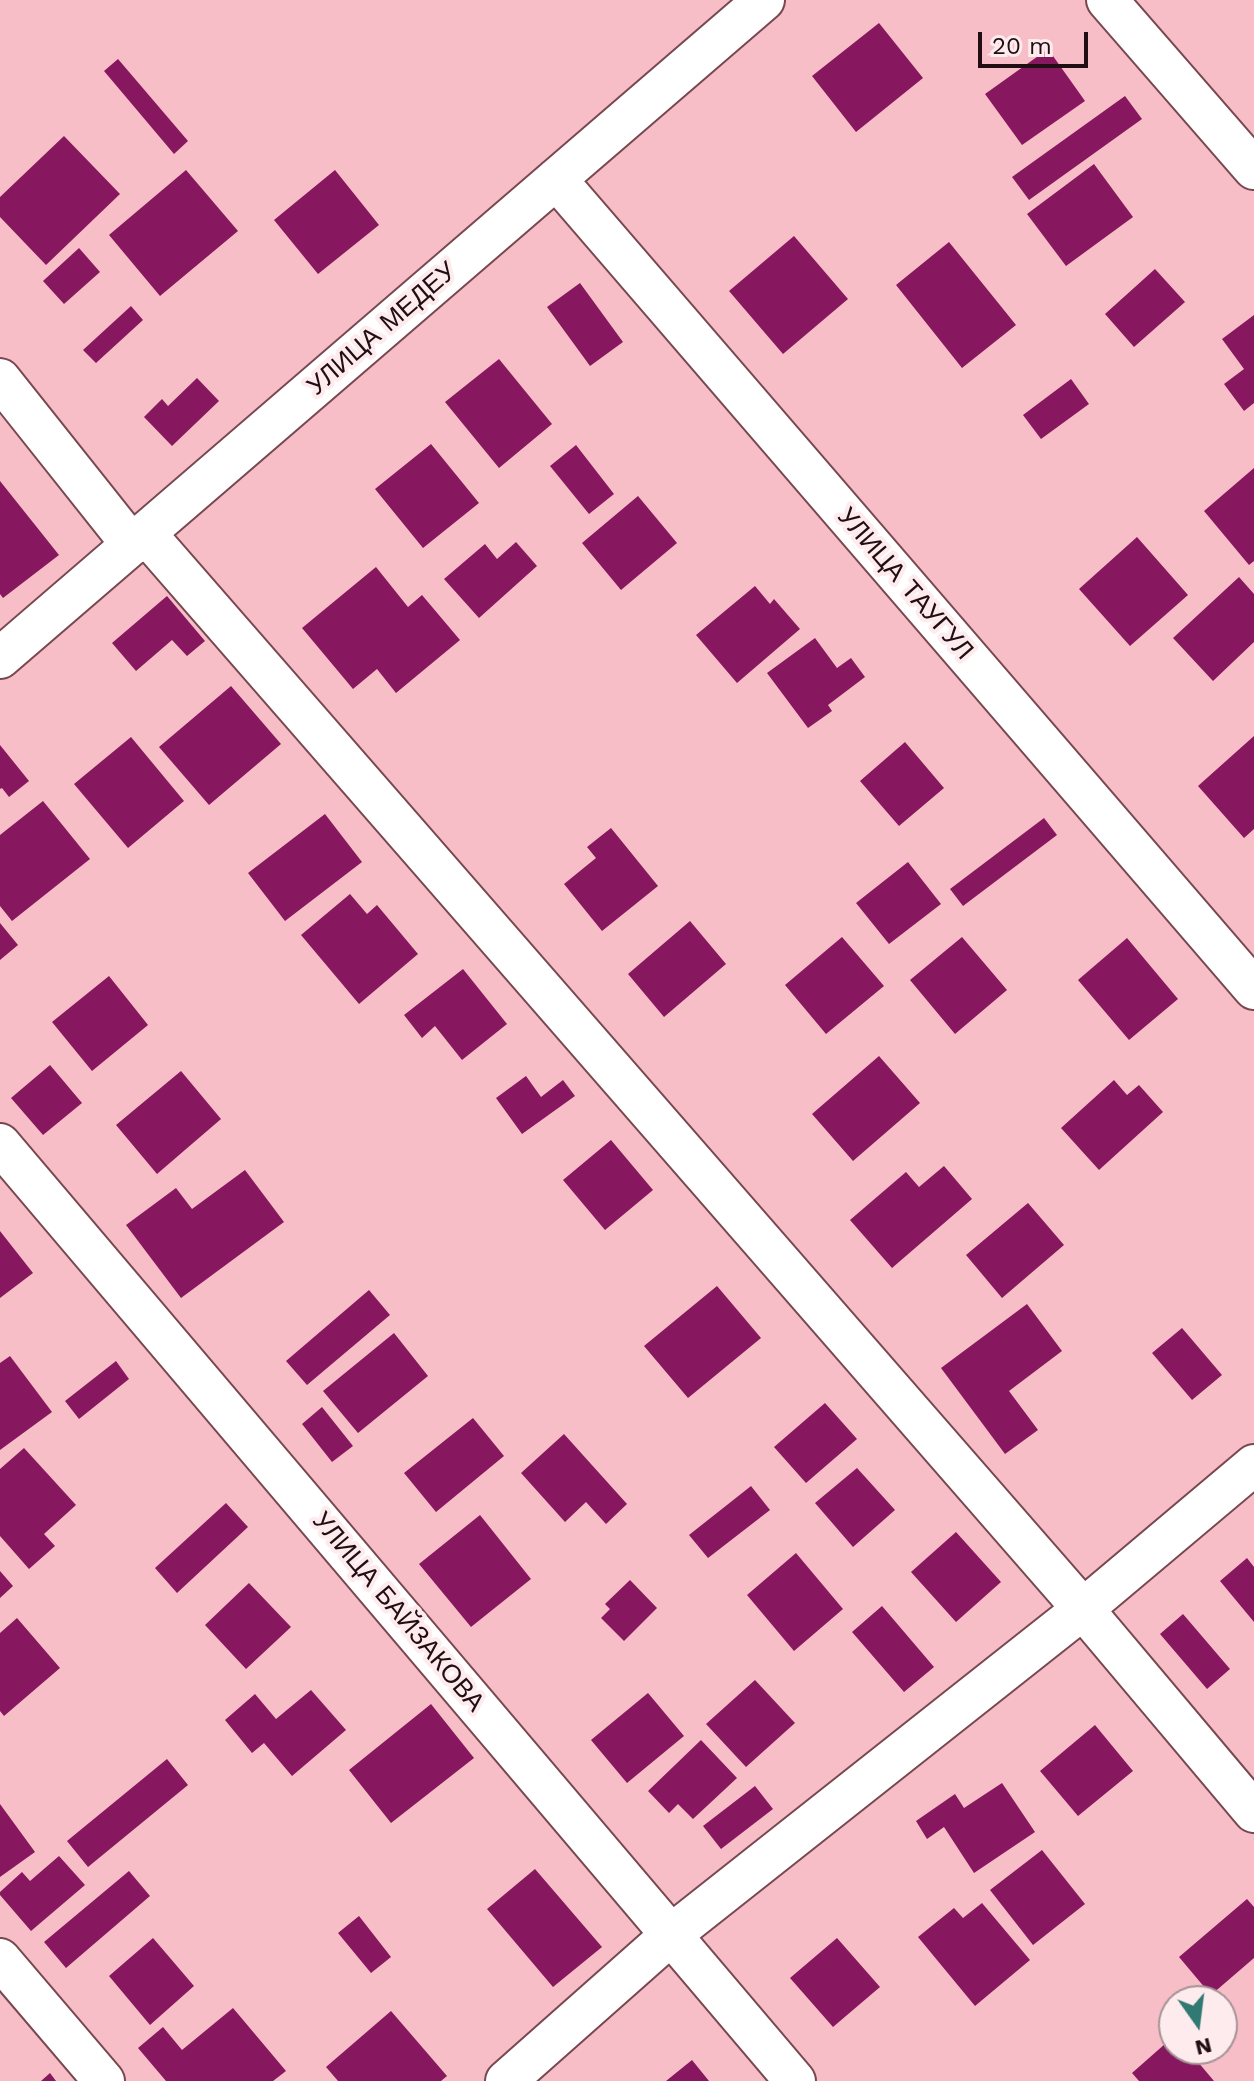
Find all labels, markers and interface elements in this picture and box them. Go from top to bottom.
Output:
scale bar [982,16,1092,66]
text: 20 m [992,32,1052,60]
street label: УЛИЦА МЕДЕУ [301,256,463,402]
street label: УЛИЦА ТАУГУЛ [830,502,980,666]
street label: УЛИЦА БАЙЗАКОВА [305,1506,491,1718]
north arrow [1158,1985,1238,2065]
text: N [1193,2033,1214,2061]

